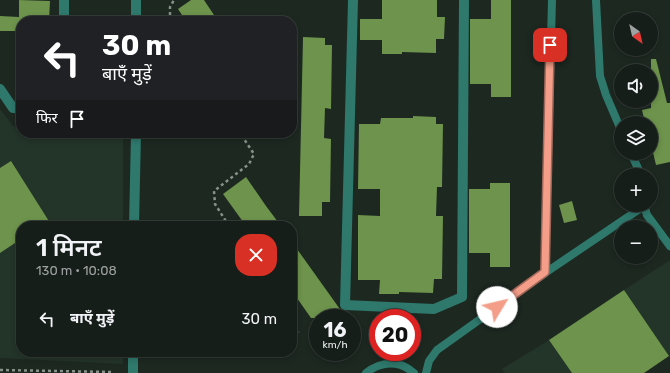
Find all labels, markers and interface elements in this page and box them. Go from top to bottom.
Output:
north arrow [614,12,658,56]
map controls [614,12,658,264]
pin [533,28,567,62]
text: 30 m [102,29,171,62]
icon: left [36,32,88,84]
icon: arrive [539,34,561,56]
text: बाएँ मुड़ें [102,63,152,85]
button: sound [614,64,658,108]
icon: arrive [66,108,88,130]
text: फिर [36,109,58,127]
button: layers [614,116,658,160]
button: + [614,168,658,212]
button: − [614,220,658,264]
text: 1 मिनट [36,234,102,262]
button: close [235,234,277,276]
text: 130 m · 10:08 [36,263,117,278]
position arrow [476,286,518,328]
icon: left [36,308,58,330]
text: बाएँ मुड़ें [70,309,114,327]
speed limit sign: 20 [369,309,421,361]
text: 30 m [241,310,277,328]
text: 16 [324,318,346,342]
text: km/h [323,339,347,351]

